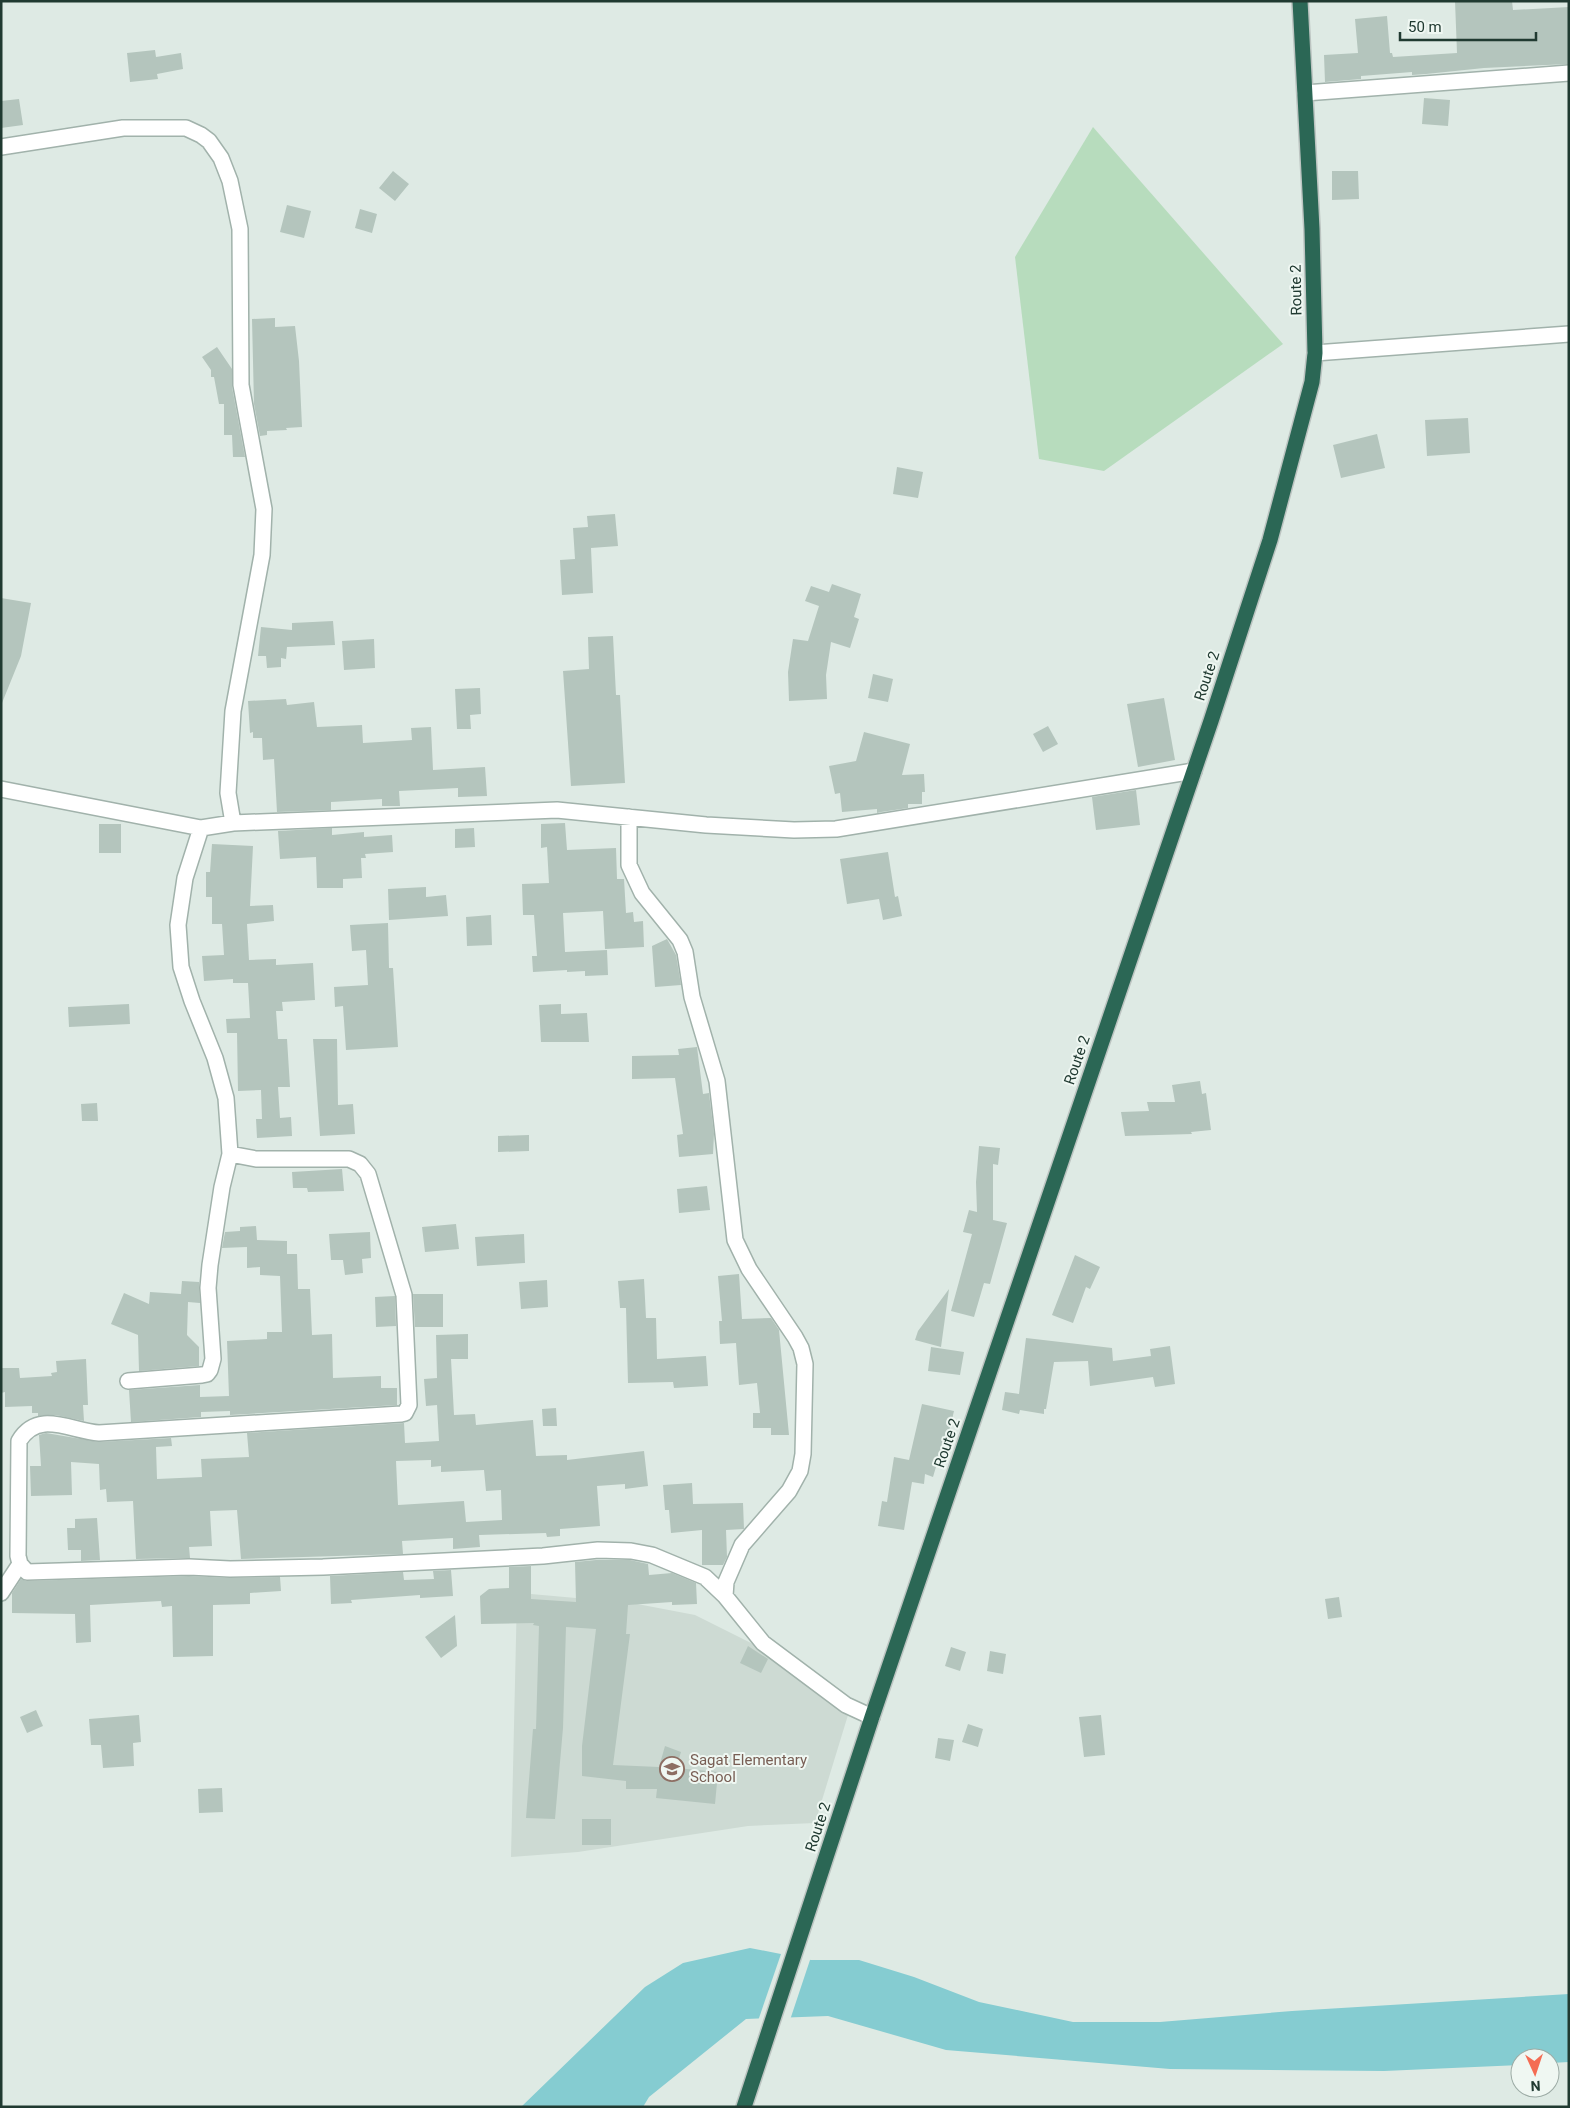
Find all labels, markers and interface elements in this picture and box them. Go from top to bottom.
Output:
scale bar [1400,10,1536,42]
text: 50 m [1408,18,1442,36]
street label: Route 2 [1287,264,1305,316]
street label: Route 2 [1191,649,1223,703]
street label: Route 2 [1060,1033,1094,1087]
street label: Route 2 [930,1416,964,1470]
place label: Sagat Elementary School [690,1751,807,1786]
school or university icon: Sagat Elementary School [659,1756,685,1782]
street label: Route 2 [802,1800,834,1854]
north arrow [1510,2048,1560,2098]
text: N [1530,2078,1541,2094]

